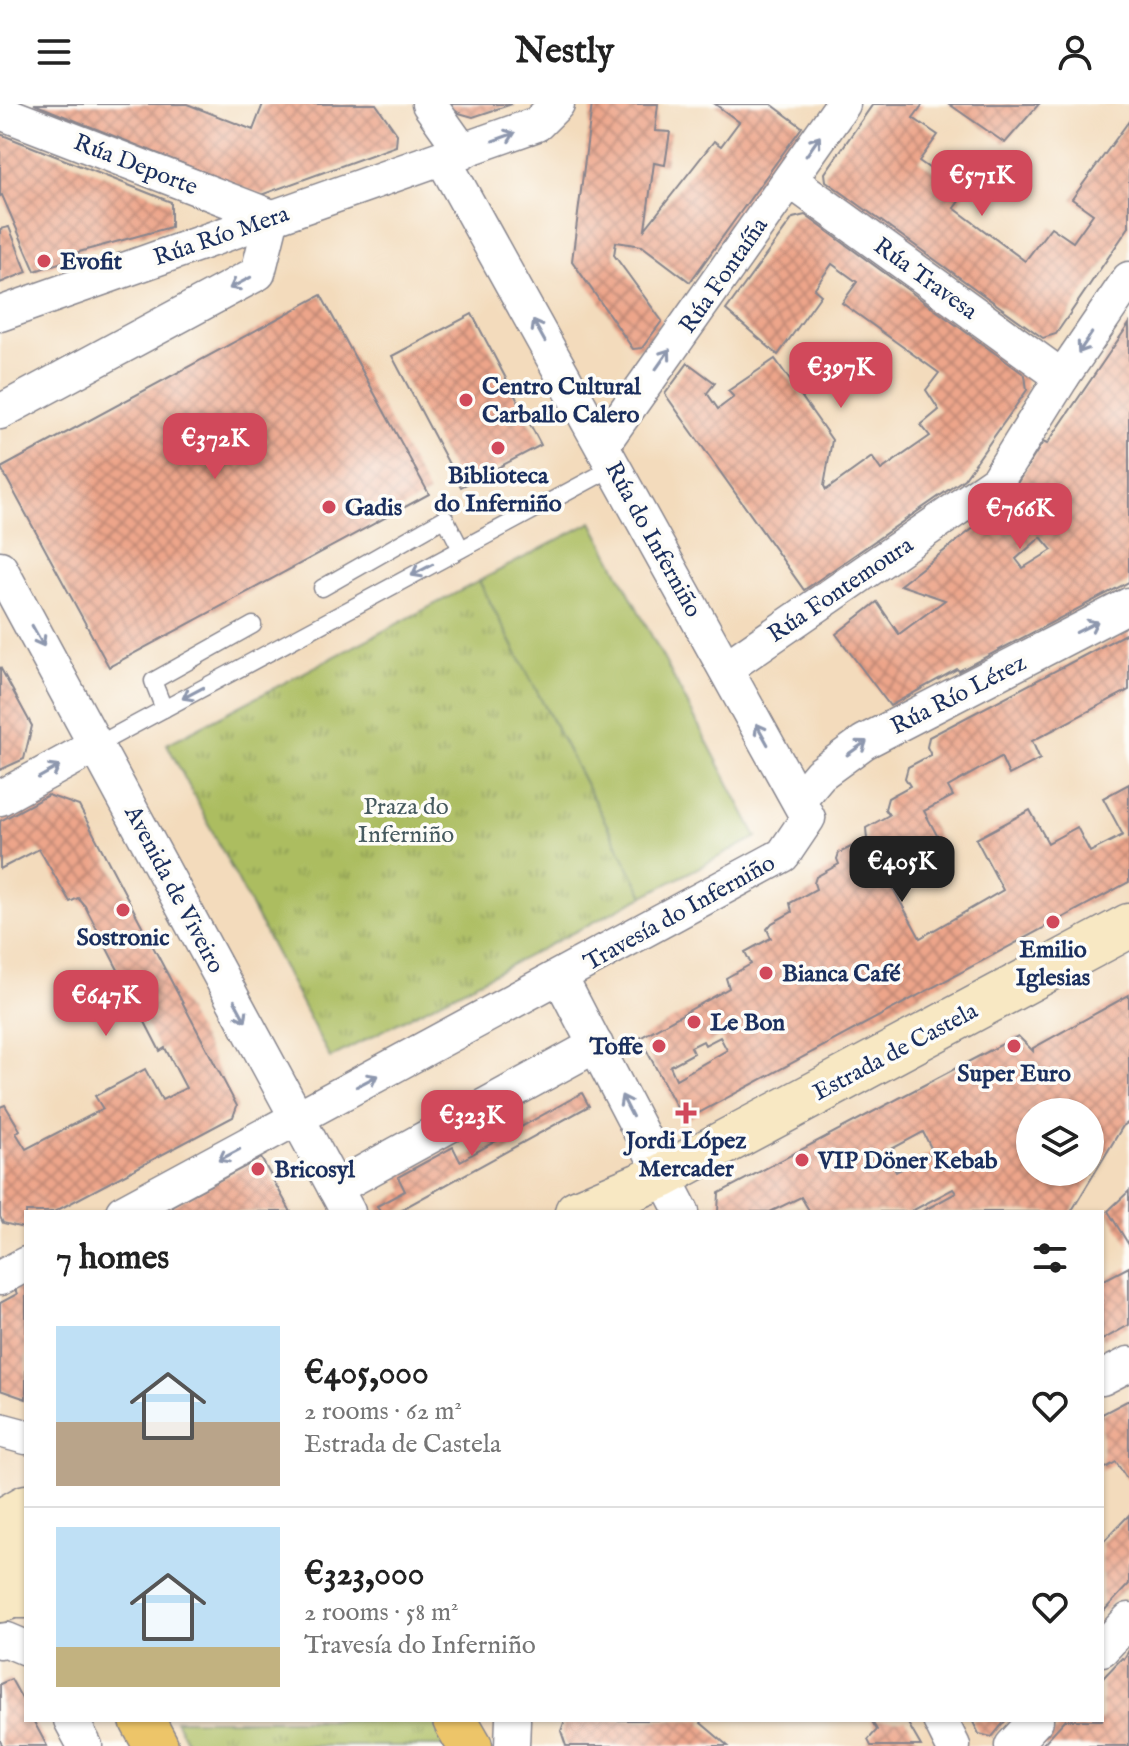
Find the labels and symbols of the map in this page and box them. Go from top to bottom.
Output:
street label: Rúa Deporte [69,128,202,203]
one-way arrow [491,128,516,143]
one-way arrow [805,136,821,158]
pin: €571K [926,150,1038,218]
street label: Rúa Río Mera [150,199,294,274]
street label: Rúa Fontaíña [673,211,776,340]
street label: Rúa Travesa [867,231,984,328]
place label: Evofit [60,247,123,278]
marker: Evofit [35,252,53,270]
one-way arrow [229,275,252,291]
one-way arrow [530,319,546,343]
one-way arrow [1077,332,1093,354]
pin: €397K [785,342,897,410]
one-way arrow [655,348,672,370]
place label: Centro Cultural Carballo Calero [482,372,641,431]
marker: Centro Cultural Carballo Calero [457,391,475,409]
pin: €372K [159,413,271,481]
marker: Biblioteca do Inferniño [489,439,507,457]
street label: Rúa do Inferniño [597,456,708,623]
place label: Biblioteca do Inferniño [434,461,562,520]
pin: €766K [964,483,1076,551]
place label: Gadis [345,493,403,524]
marker: Gadis [320,498,338,516]
street label: Rúa Fontemoura [762,530,920,650]
one-way arrow [411,563,434,579]
one-way arrow [1074,619,1098,635]
one-way arrow [30,624,46,647]
street label: Rúa Río Lérez [886,648,1032,743]
one-way arrow [182,686,205,702]
one-way arrow [754,723,770,746]
one-way arrow [845,740,867,756]
one-way arrow [36,763,60,779]
park label: Praza do Inferniño [358,792,454,851]
street label: Avenida de Viveiro [116,800,231,979]
pin: €405K [846,836,958,904]
street label: Travesía do Inferniño [579,848,781,979]
marker: Sostronic [114,901,132,919]
marker: Emilio Iglesias [1044,913,1062,931]
place label: Sostronic [77,923,170,954]
place label: Emilio Iglesias [1016,935,1091,994]
place label: Bianca Café [782,959,901,990]
marker: Bianca Café [757,964,775,982]
pin: €647K [50,970,162,1038]
street label: Estrada de Castela [808,996,984,1109]
one-way arrow [233,998,249,1022]
place label: Le Bon [710,1008,785,1039]
marker: Le Bon [685,1013,703,1031]
place label: Toffe [588,1032,643,1063]
marker: Toffe [650,1037,668,1055]
marker: Super Euro [1005,1037,1023,1055]
place label: Super Euro [957,1059,1071,1090]
one-way arrow [354,1073,378,1088]
pin: €323K [416,1090,528,1158]
one-way arrow [619,1094,635,1118]
marker: Jordi López Mercader [677,1104,695,1122]
place label: Jordi López Mercader [623,1126,746,1185]
place label: VIP Döner Kebab [817,1146,998,1177]
one-way arrow [218,1147,242,1163]
marker: VIP Döner Kebab [793,1151,811,1169]
place label: Bricosyl [274,1155,355,1186]
marker: Bricosyl [249,1160,267,1178]

